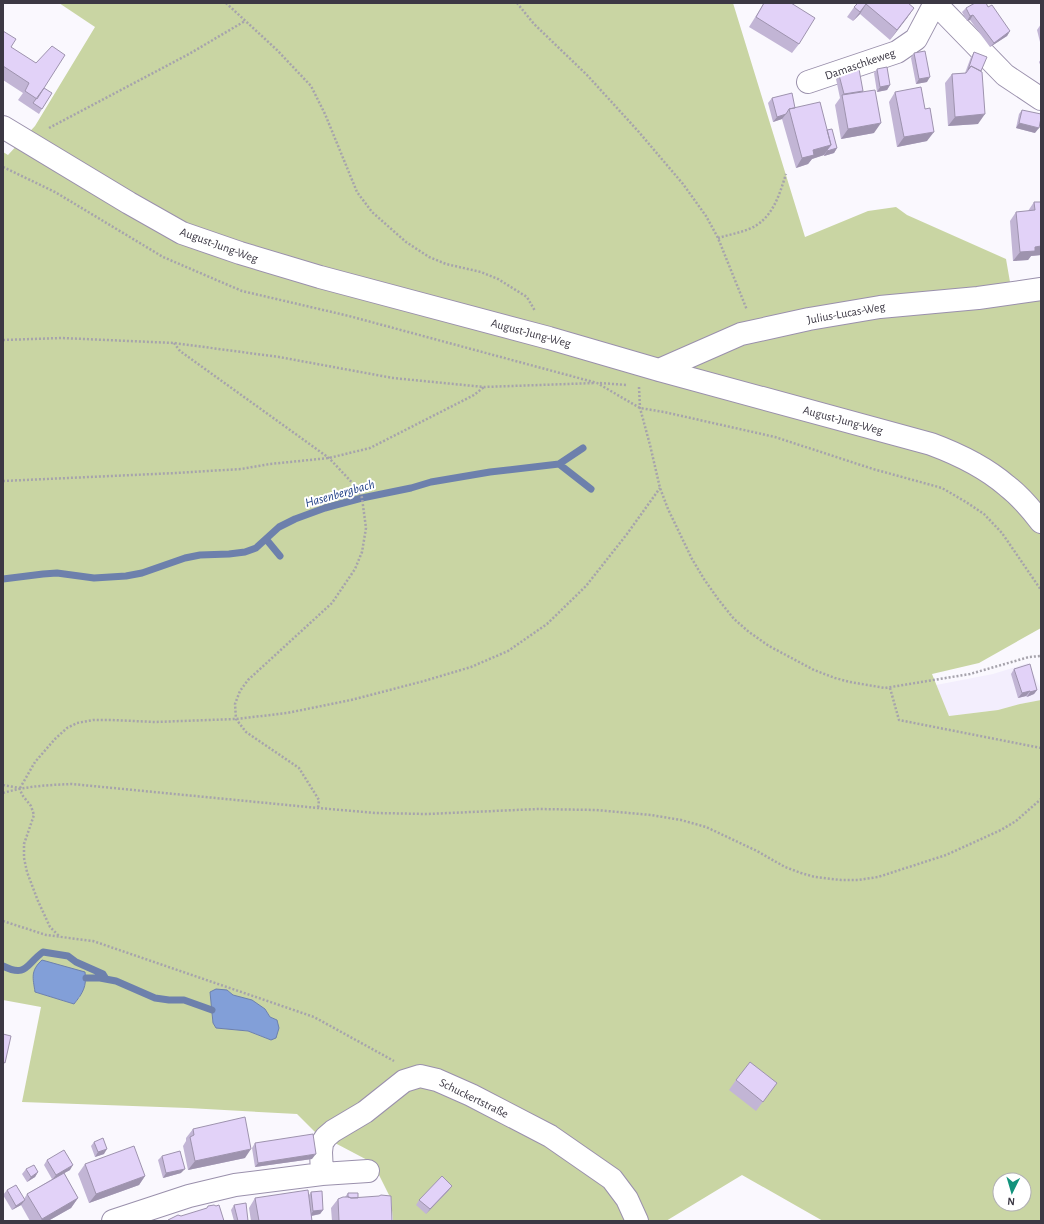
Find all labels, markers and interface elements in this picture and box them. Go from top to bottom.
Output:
street label: Damaschkeweg [823,46,897,82]
street label: August-Jung-Weg [178,225,260,265]
street label: Julius-Lucas-Weg [806,300,886,326]
street label: August-Jung-Weg [490,317,572,349]
street label: August-Jung-Weg [802,404,884,436]
water label: Hasenbergbach [304,478,376,510]
street label: Schuckertstraße [438,1076,510,1120]
north arrow [992,1172,1032,1212]
text: N [1007,1196,1015,1207]

